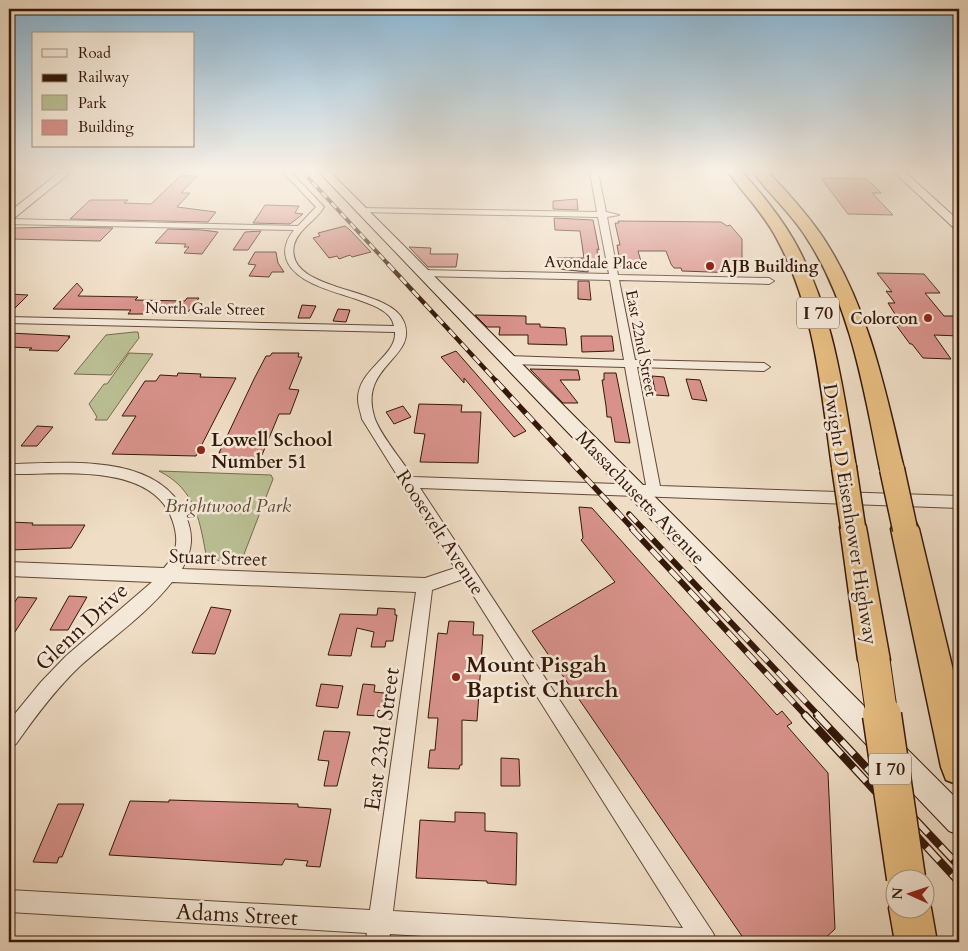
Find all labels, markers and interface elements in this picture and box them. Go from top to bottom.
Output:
legend [32,32,195,148]
text: Road [78,43,111,63]
text: Railway [78,67,129,87]
text: Park [78,93,107,113]
text: Building [78,117,134,137]
street label: Avondale Place [544,251,648,275]
place label: AJB Building [720,256,819,278]
marker: AJB Building [704,260,716,272]
street label: East 22nd Street [620,288,662,398]
street label: North Gale Street [145,297,265,321]
road number: I 70 [797,298,839,328]
place label: Colorcon [850,308,919,330]
marker: Colorcon [922,312,934,324]
street label: Dwight D Eisenhower Highway [817,382,883,647]
street label: Massachusetts Avenue [570,425,711,570]
place label: Lowell School Number 51 [211,427,333,475]
marker: Lowell School Number 51 [195,444,207,456]
street label: Roosevelt Avenue [390,465,490,600]
park label: Brightwood Park [165,493,292,519]
street label: Stuart Street [169,543,267,573]
street label: Glenn Drive [29,576,135,678]
place label: Mount Pisgah Baptist Church [466,650,619,705]
street label: East 23rd Street [357,666,407,813]
marker: Mount Pisgah Baptist Church [450,671,462,683]
road number: I 70 [869,754,911,784]
north arrow [886,868,936,918]
text: N [888,887,907,900]
street label: Adams Street [175,897,299,933]

